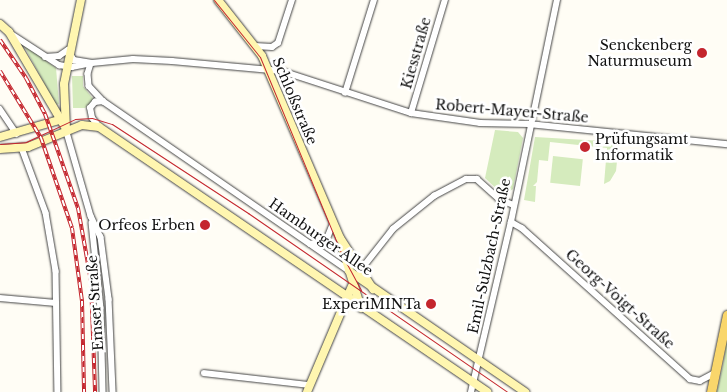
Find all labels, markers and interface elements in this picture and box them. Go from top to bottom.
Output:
street label: Kiesstraße [398,15,434,91]
place label: Senckenberg Naturmuseum [588,37,692,70]
marker: Senckenberg Naturmuseum [696,47,708,59]
street label: Schloßstraße [269,55,321,147]
street label: Robert-Mayer-Straße [435,96,589,126]
place label: Prüfungsamt Informatik [595,131,688,164]
marker: Prüfungsamt Informatik [579,141,591,153]
street label: Emil-Sulzbach-Straße [464,177,514,335]
street label: Hamburger Allee [265,195,377,279]
place label: Orfeos Erben [98,217,195,233]
marker: Orfeos Erben [199,219,211,231]
street label: Georg-Voigt-Straße [562,246,678,352]
street label: Emser Straße [83,254,107,352]
place label: ExperiMINTa [322,296,421,312]
marker: ExperiMINTa [425,298,437,310]

